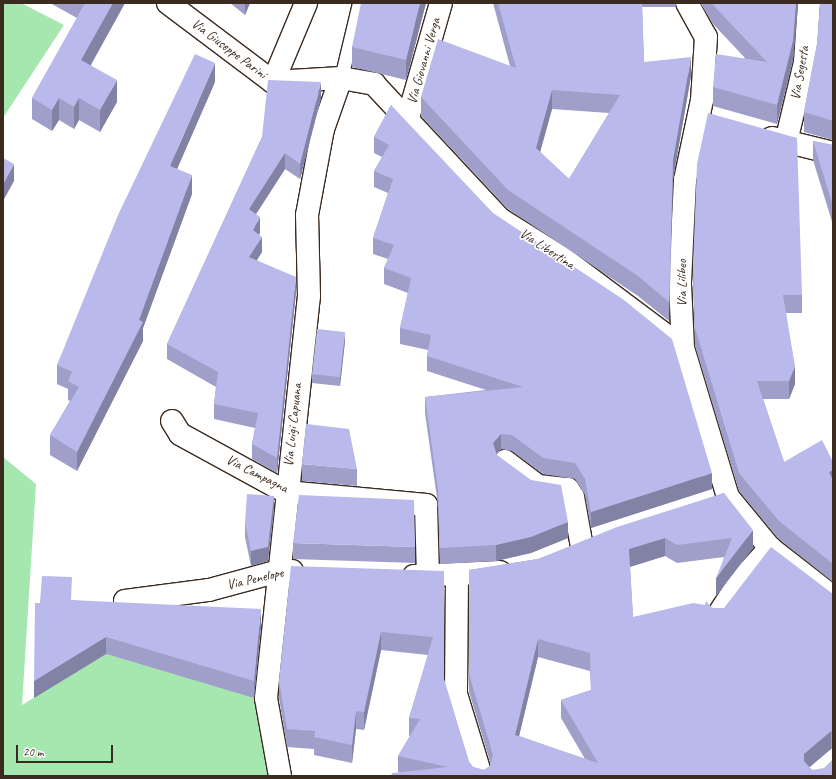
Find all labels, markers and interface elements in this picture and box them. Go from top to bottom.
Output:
street label: Via Giuseppe Parini [188,15,270,83]
street label: Via Giovanni Verga [404,16,444,106]
street label: Via Segesta [787,45,813,101]
street label: Via Libertina [516,225,578,273]
street label: Via Lilibeo [674,259,690,307]
street label: Via Luigi Capuana [280,382,306,468]
street label: Via Campagna [223,451,291,497]
street label: Via Penelope [225,564,285,594]
scale bar [18,737,115,763]
text: 20 m [23,744,43,760]

